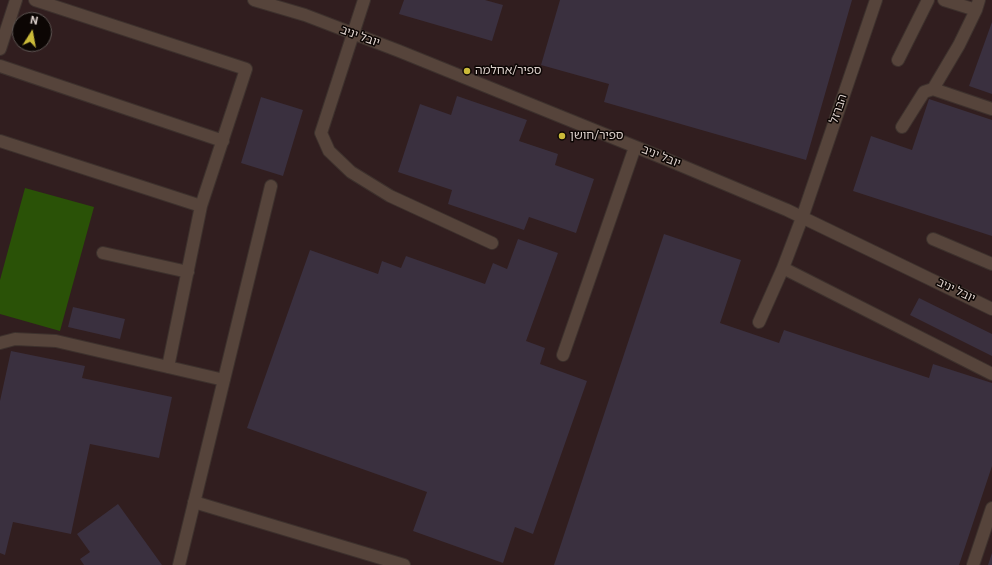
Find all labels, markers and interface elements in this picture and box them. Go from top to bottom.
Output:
north arrow [12,12,52,52]
text: N [29,14,39,28]
street label: יובל יניב [338,23,382,51]
place label: ספיר/אחלמה [475,64,542,78]
marker: ספיר/אחלמה [462,66,472,76]
street label: הברזל [827,92,851,126]
place label: ספיר/חושן [570,129,624,143]
marker: ספיר/חושן [557,131,567,141]
street label: יובל יניב [639,143,683,171]
street label: יובל יניב [935,276,977,306]

